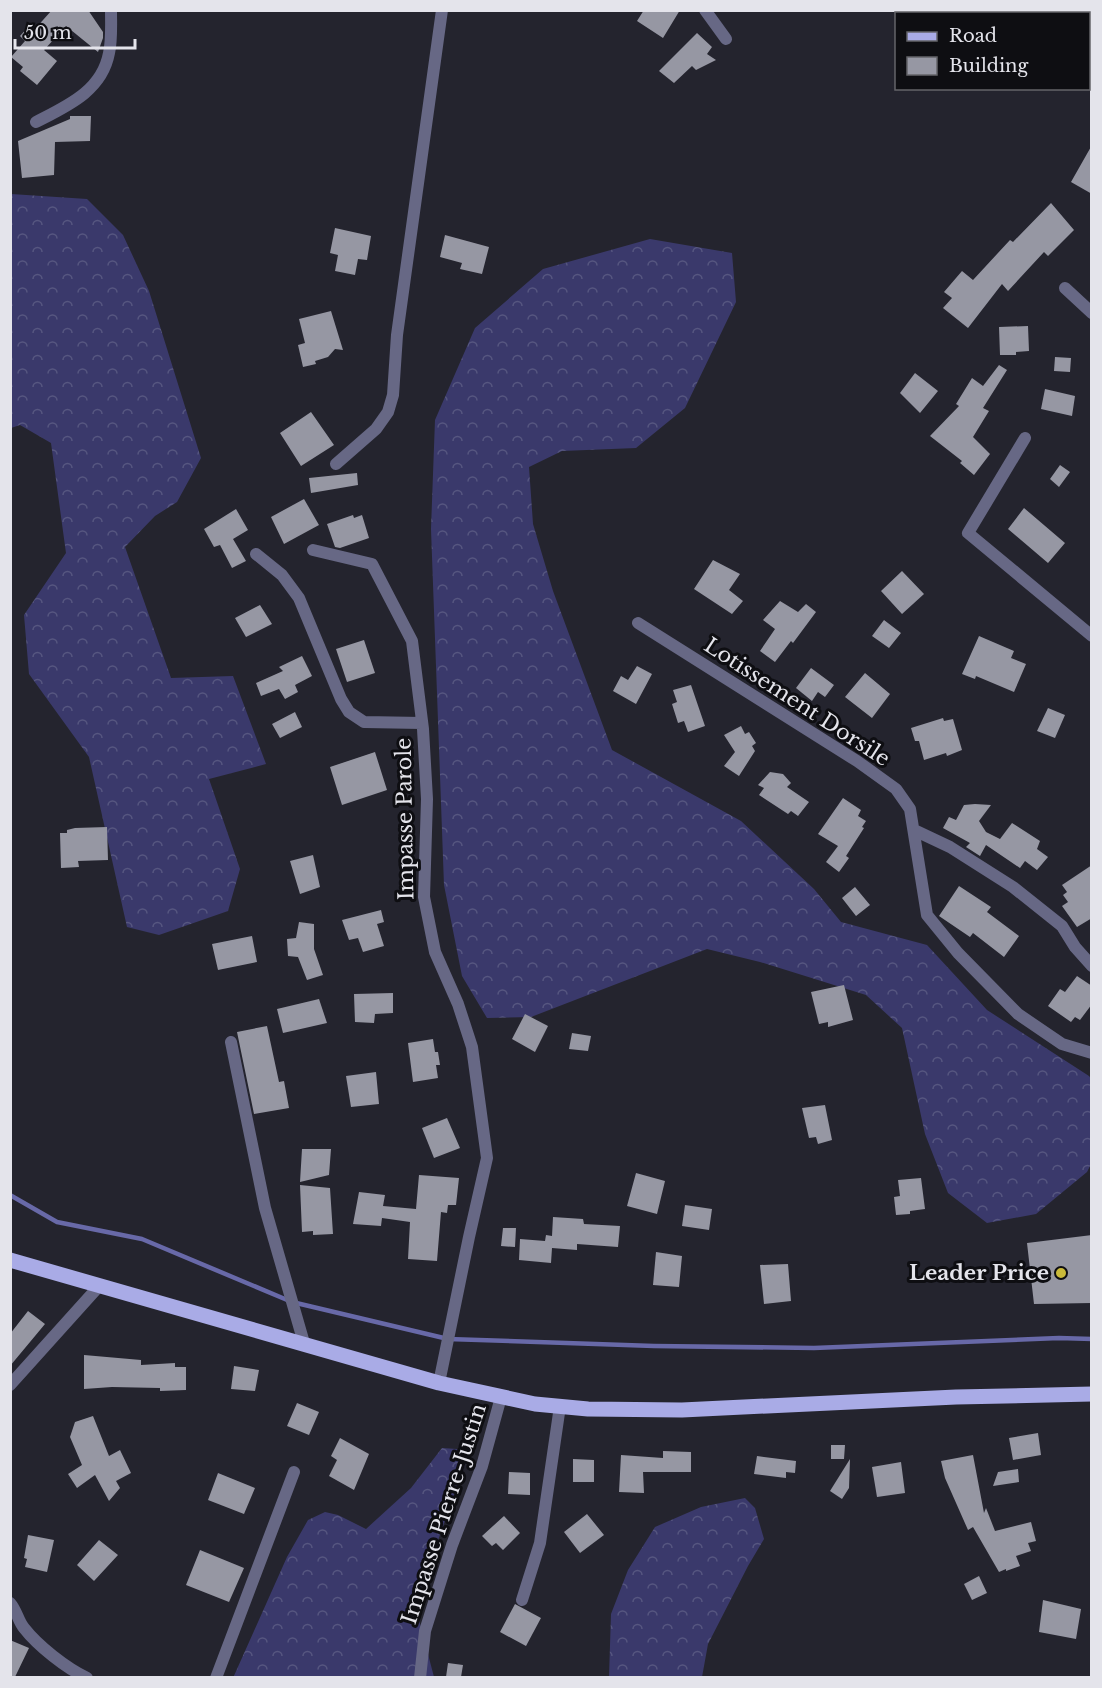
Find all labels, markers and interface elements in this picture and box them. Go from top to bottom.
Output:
scale bar [15,12,135,50]
legend [895,12,1090,90]
text: 50 m [24,22,72,44]
text: Road [949,25,997,47]
text: Building [949,55,1028,77]
street label: Lotissement Dorsile [699,632,895,772]
street label: Impasse Parole [391,738,419,900]
place label: Leader Price [909,1260,1049,1286]
marker: Leader Price [1054,1266,1068,1280]
street label: Impasse Pierre-Justin [396,1400,492,1628]

